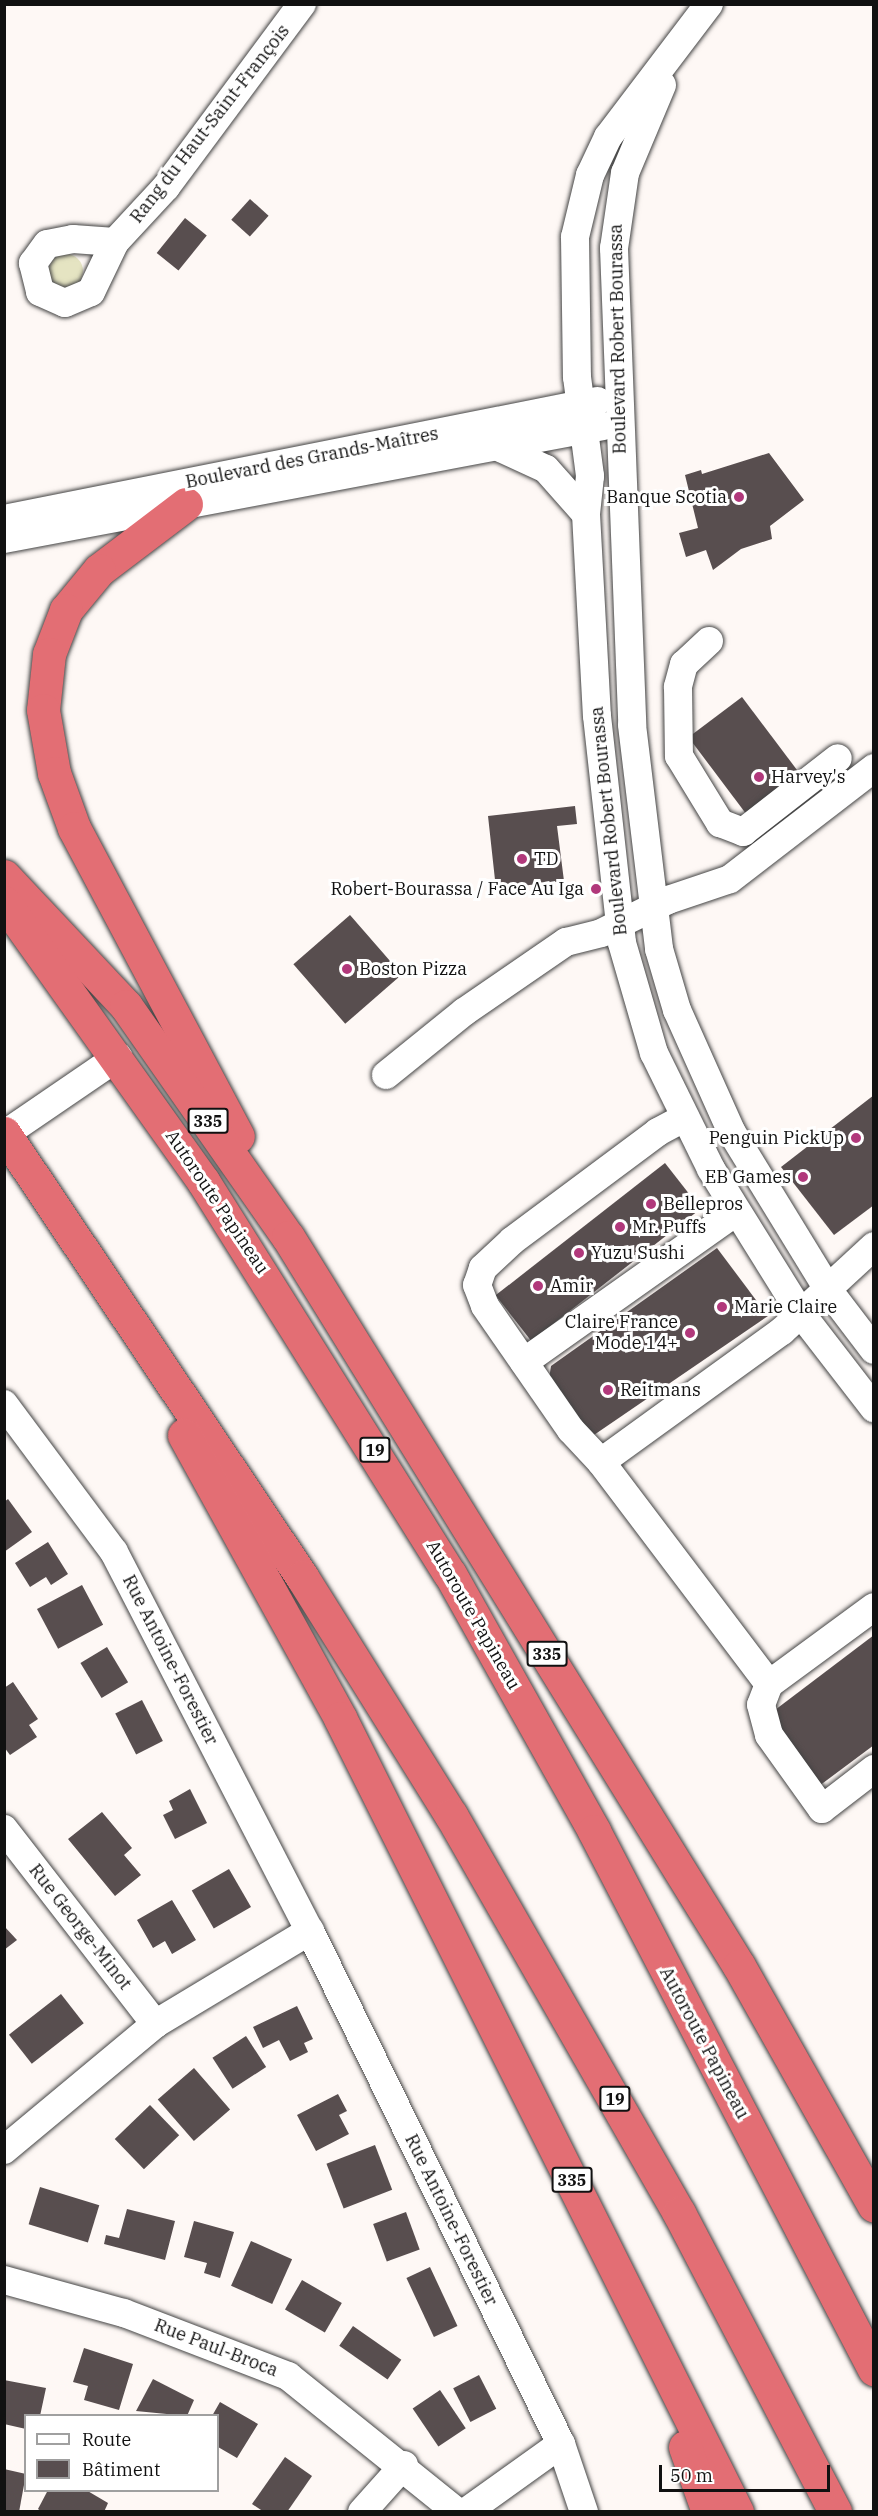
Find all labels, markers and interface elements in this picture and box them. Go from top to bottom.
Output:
street label: Rang du Haut-Saint-François [126,20,294,228]
street label: Boulevard Robert Bourassa [605,224,631,454]
street label: Boulevard des Grands-Maîtres [184,423,440,493]
place label: Banque Scotia [606,486,727,508]
marker: Banque Scotia [732,490,746,504]
street label: Boulevard Robert Bourassa [586,705,632,937]
place label: Harvey's [771,766,846,788]
marker: Harvey's [752,770,766,784]
place label: TD [534,848,558,870]
marker: TD [515,852,529,866]
place label: Robert-Bourassa / Face Au Iga [330,878,584,900]
marker: Robert-Bourassa / Face Au Iga [589,882,603,896]
place label: Boston Pizza [359,958,467,980]
marker: Boston Pizza [340,962,354,976]
road number: 335 [187,1108,229,1134]
street label: Autoroute Papineau [161,1126,273,1278]
place label: Penguin PickUp [709,1127,844,1149]
marker: Penguin PickUp [849,1131,863,1145]
place label: EB Games [705,1166,791,1188]
marker: EB Games [796,1170,810,1184]
place label: Bellepros [663,1193,743,1215]
marker: Bellepros [644,1197,658,1211]
place label: Mr. Puffs [632,1216,706,1238]
marker: Mr. Puffs [613,1220,627,1234]
place label: Yuzu Sushi [591,1242,685,1264]
marker: Yuzu Sushi [572,1246,586,1260]
place label: Amir [550,1275,593,1297]
marker: Amir [531,1279,545,1293]
place label: Marie Claire [734,1296,837,1318]
marker: Marie Claire [715,1300,729,1314]
place label: Claire France Mode 14+ [565,1312,678,1354]
marker: Claire France Mode 14+ [683,1326,697,1340]
place label: Reitmans [620,1379,701,1401]
marker: Reitmans [601,1383,615,1397]
road number: 19 [358,1437,392,1463]
street label: Autoroute Papineau [421,1537,525,1693]
street label: Rue Antoine-Forestier [118,1571,222,1749]
road number: 335 [526,1641,568,1667]
street label: Rue George-Minot [24,1860,136,1994]
street label: Autoroute Papineau [655,1963,753,2123]
road number: 19 [598,2086,632,2112]
street label: Rue Antoine-Forestier [400,2131,502,2309]
road number: 335 [551,2167,593,2193]
street label: Rue Paul-Broca [151,2314,281,2382]
legend [24,2414,219,2492]
text: Route [82,2428,131,2451]
scale bar [662,2453,833,2491]
text: Bâtiment [82,2458,160,2481]
text: 50 m [670,2464,713,2487]

